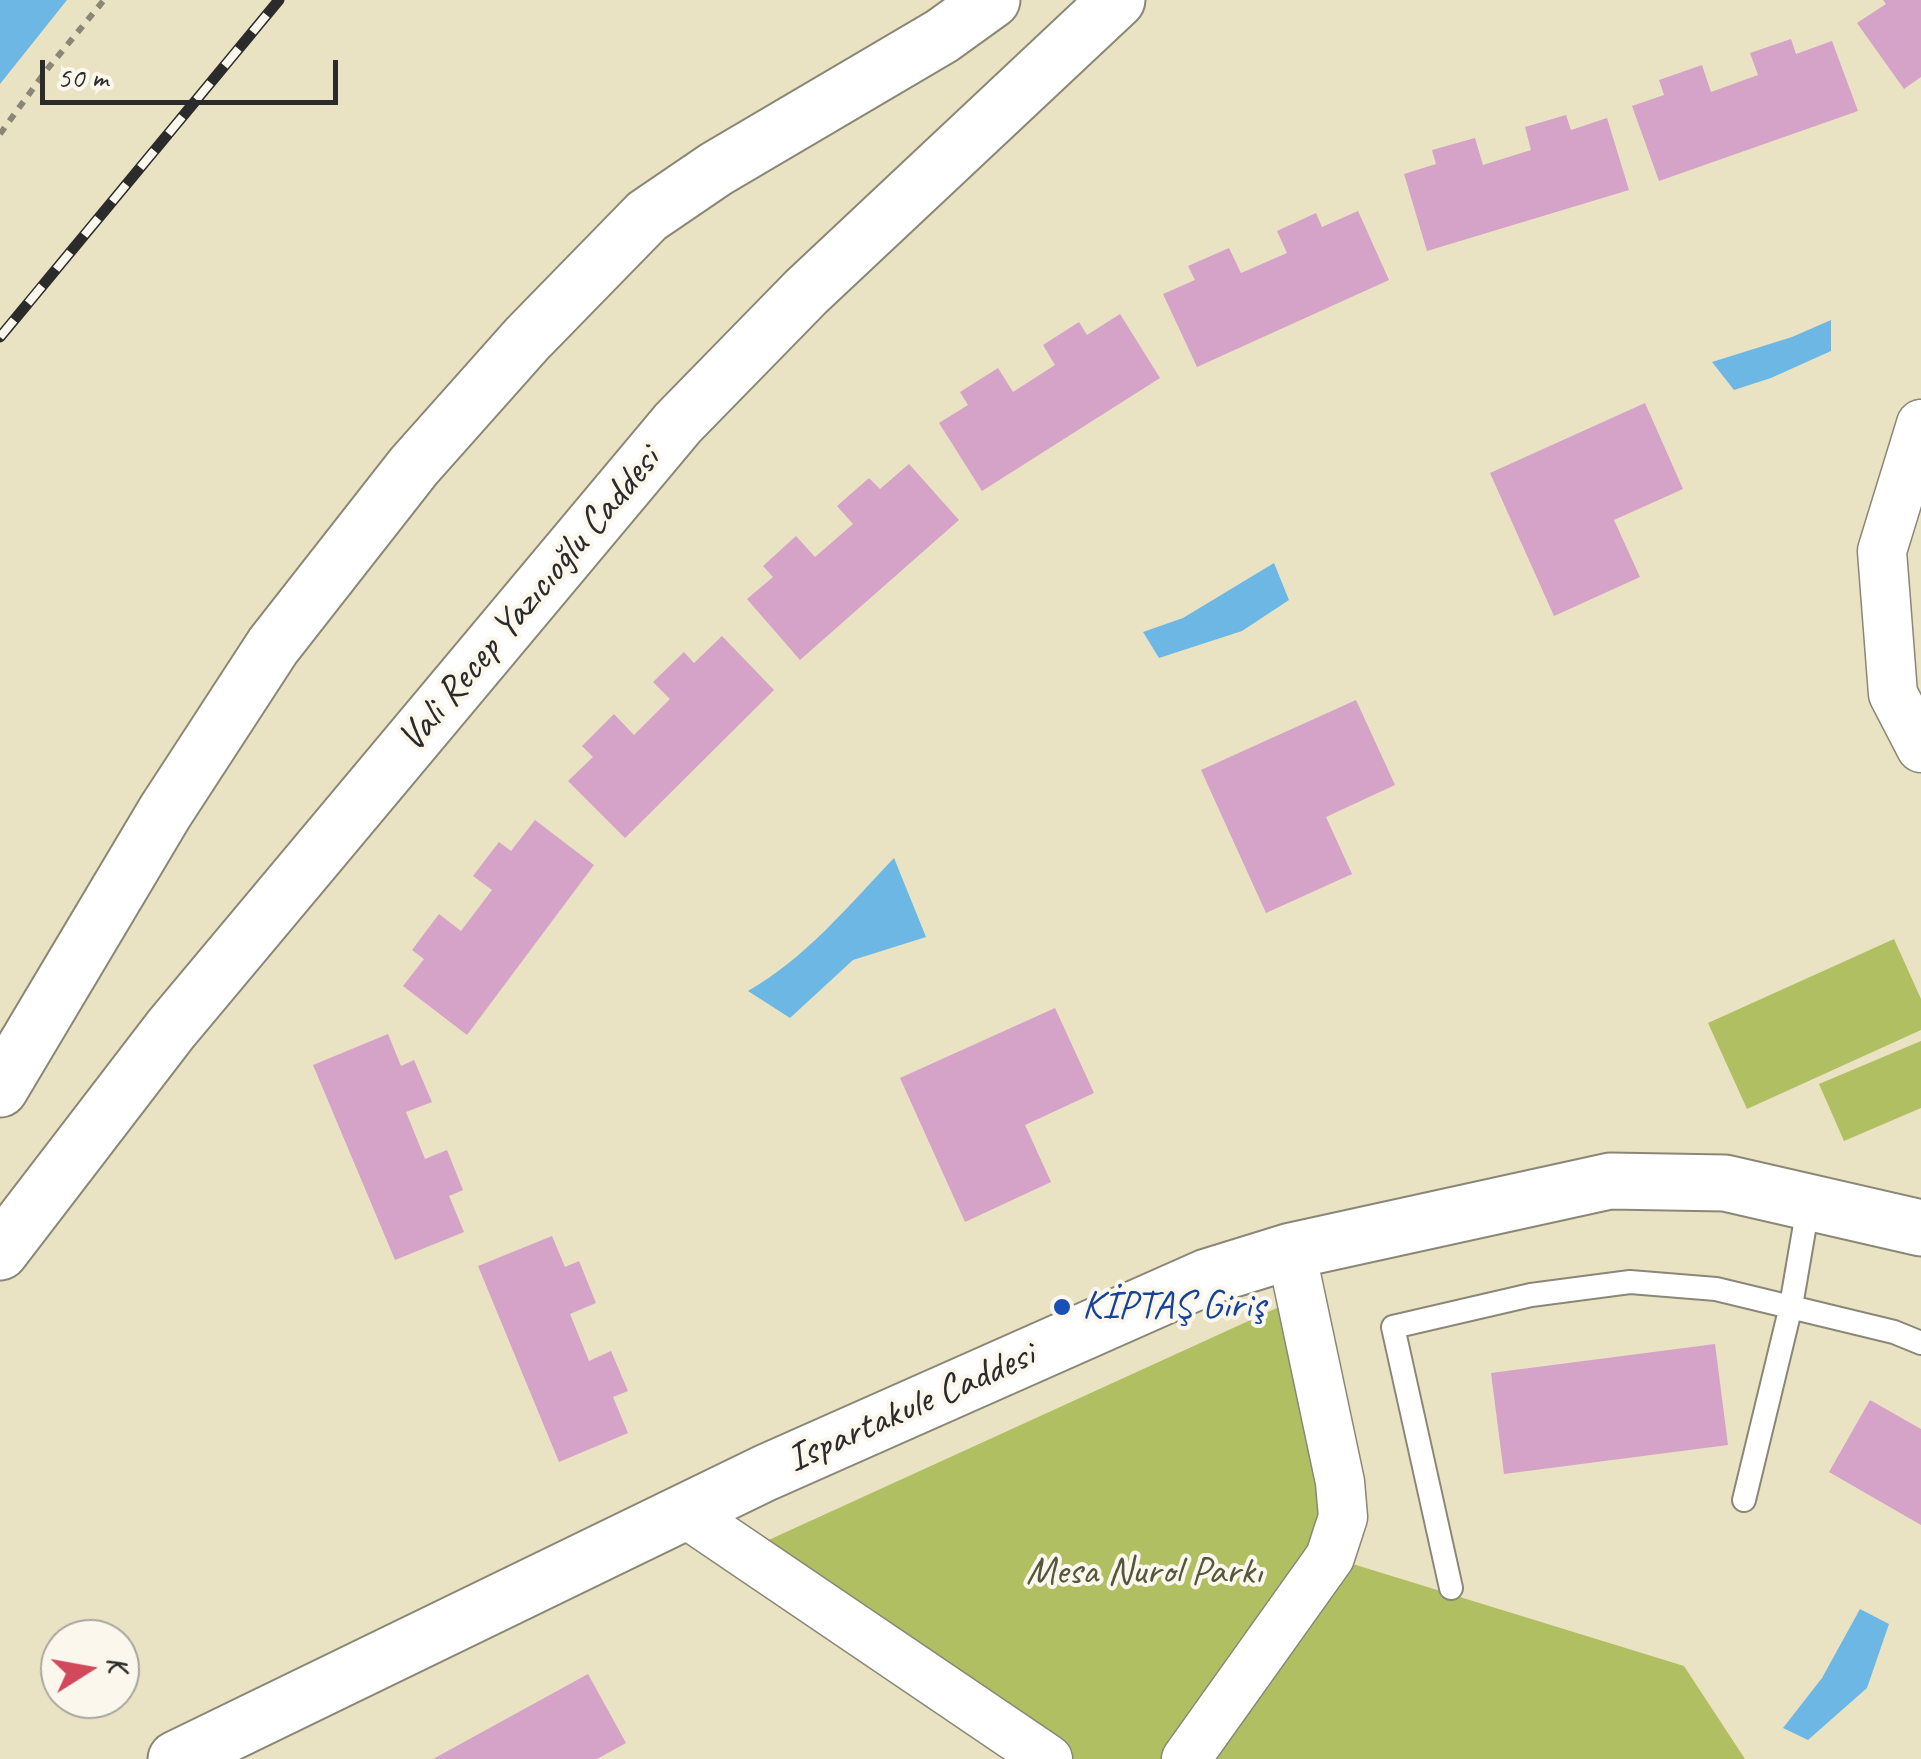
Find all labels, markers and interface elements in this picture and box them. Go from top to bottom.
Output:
scale bar [45,40,342,102]
text: 50 m [57,58,108,96]
street label: Vali Recep Yazıcıoğlu Caddesi [388,438,672,762]
place label: KİPTAŞ Giriş [1082,1283,1265,1331]
marker: KİPTAŞ Giriş [1051,1296,1073,1318]
street label: Ispartakule Caddesi [780,1332,1042,1484]
park label: Mesa Nurol Parkı [1026,1549,1262,1597]
north arrow [40,1619,140,1719]
text: K [99,1653,137,1674]

